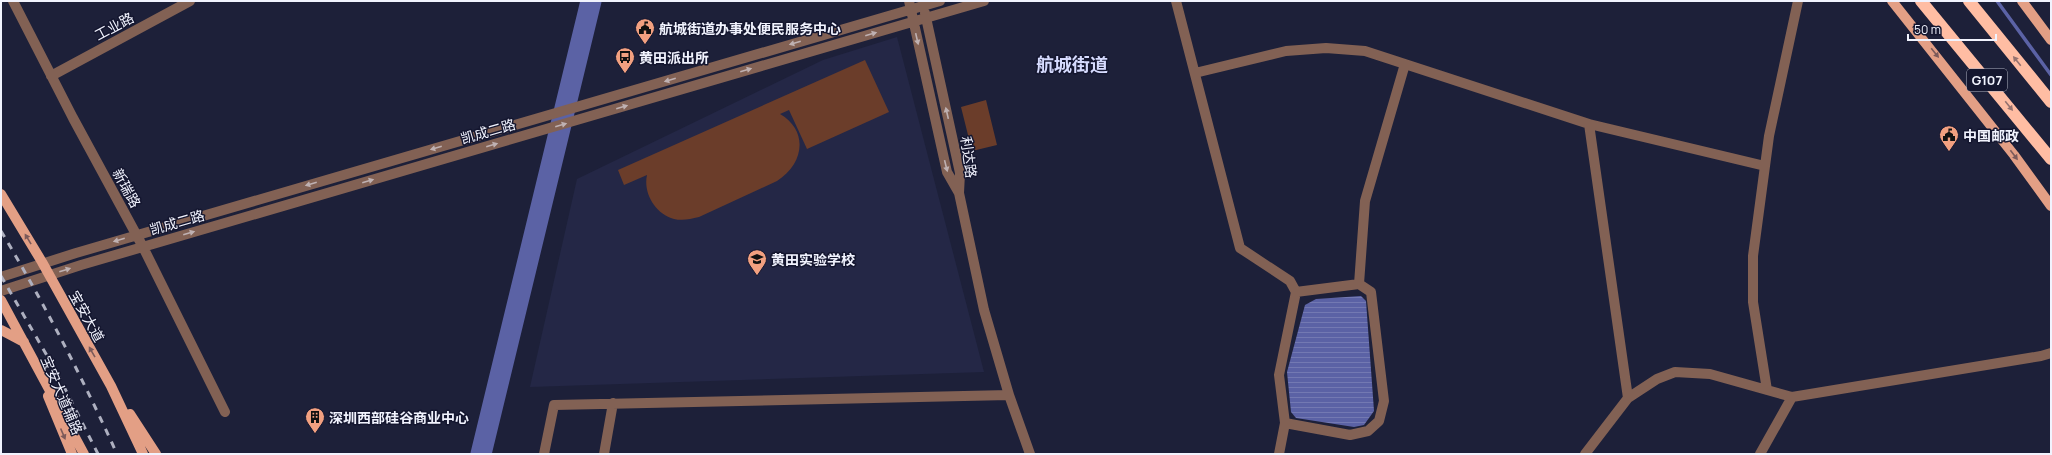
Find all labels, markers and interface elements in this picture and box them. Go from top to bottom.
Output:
street label: 工业路 [91,8,137,44]
scale bar [1908,16,1996,42]
public building icon: 航城街道办事处便民服务中心 [634,17,656,45]
place label: 航城街道办事处便民服务中心 [659,19,841,38]
text: 50 m [1914,21,1941,38]
one-way arrow [865,31,877,37]
one-way arrow [915,33,921,45]
one-way arrow [788,40,800,46]
bus stop icon: 黄田派出所 [614,46,636,74]
one-way arrow [1930,47,1939,58]
place label: 黄田派出所 [639,48,709,67]
district label: 航城街道 [1036,52,1108,76]
one-way arrow [2013,55,2022,66]
one-way arrow [741,67,753,73]
road number: G107 [1967,69,2007,91]
one-way arrow [664,77,676,83]
one-way arrow [2004,101,2013,112]
one-way arrow [616,104,628,110]
one-way arrow [943,107,949,120]
street label: 凯成二路 [458,114,518,148]
one-way arrow [555,122,567,128]
public building icon: 中国邮政 [1938,124,1960,152]
place label: 中国邮政 [1963,126,2019,145]
street label: 利达路 [957,135,981,179]
one-way arrow [486,141,499,147]
one-way arrow [430,145,442,151]
one-way arrow [2010,150,2019,161]
one-way arrow [943,160,949,172]
street label: 新瑞路 [109,165,145,211]
one-way arrow [362,178,374,184]
one-way arrow [305,181,317,187]
street label: 凯成二路 [147,205,207,239]
one-way arrow [183,230,195,236]
one-way arrow [24,233,31,245]
one-way arrow [113,237,125,243]
school or university icon: 黄田实验学校 [746,248,768,276]
place label: 黄田实验学校 [771,250,855,269]
one-way arrow [59,267,71,273]
street label: 宝安大道 [65,287,109,345]
one-way arrow [88,346,95,358]
street label: 宝安大道辅路 [37,353,87,437]
building icon: 深圳西部硅谷商业中心 [304,406,326,434]
place label: 深圳西部硅谷商业中心 [329,408,469,427]
one-way arrow [61,428,67,440]

